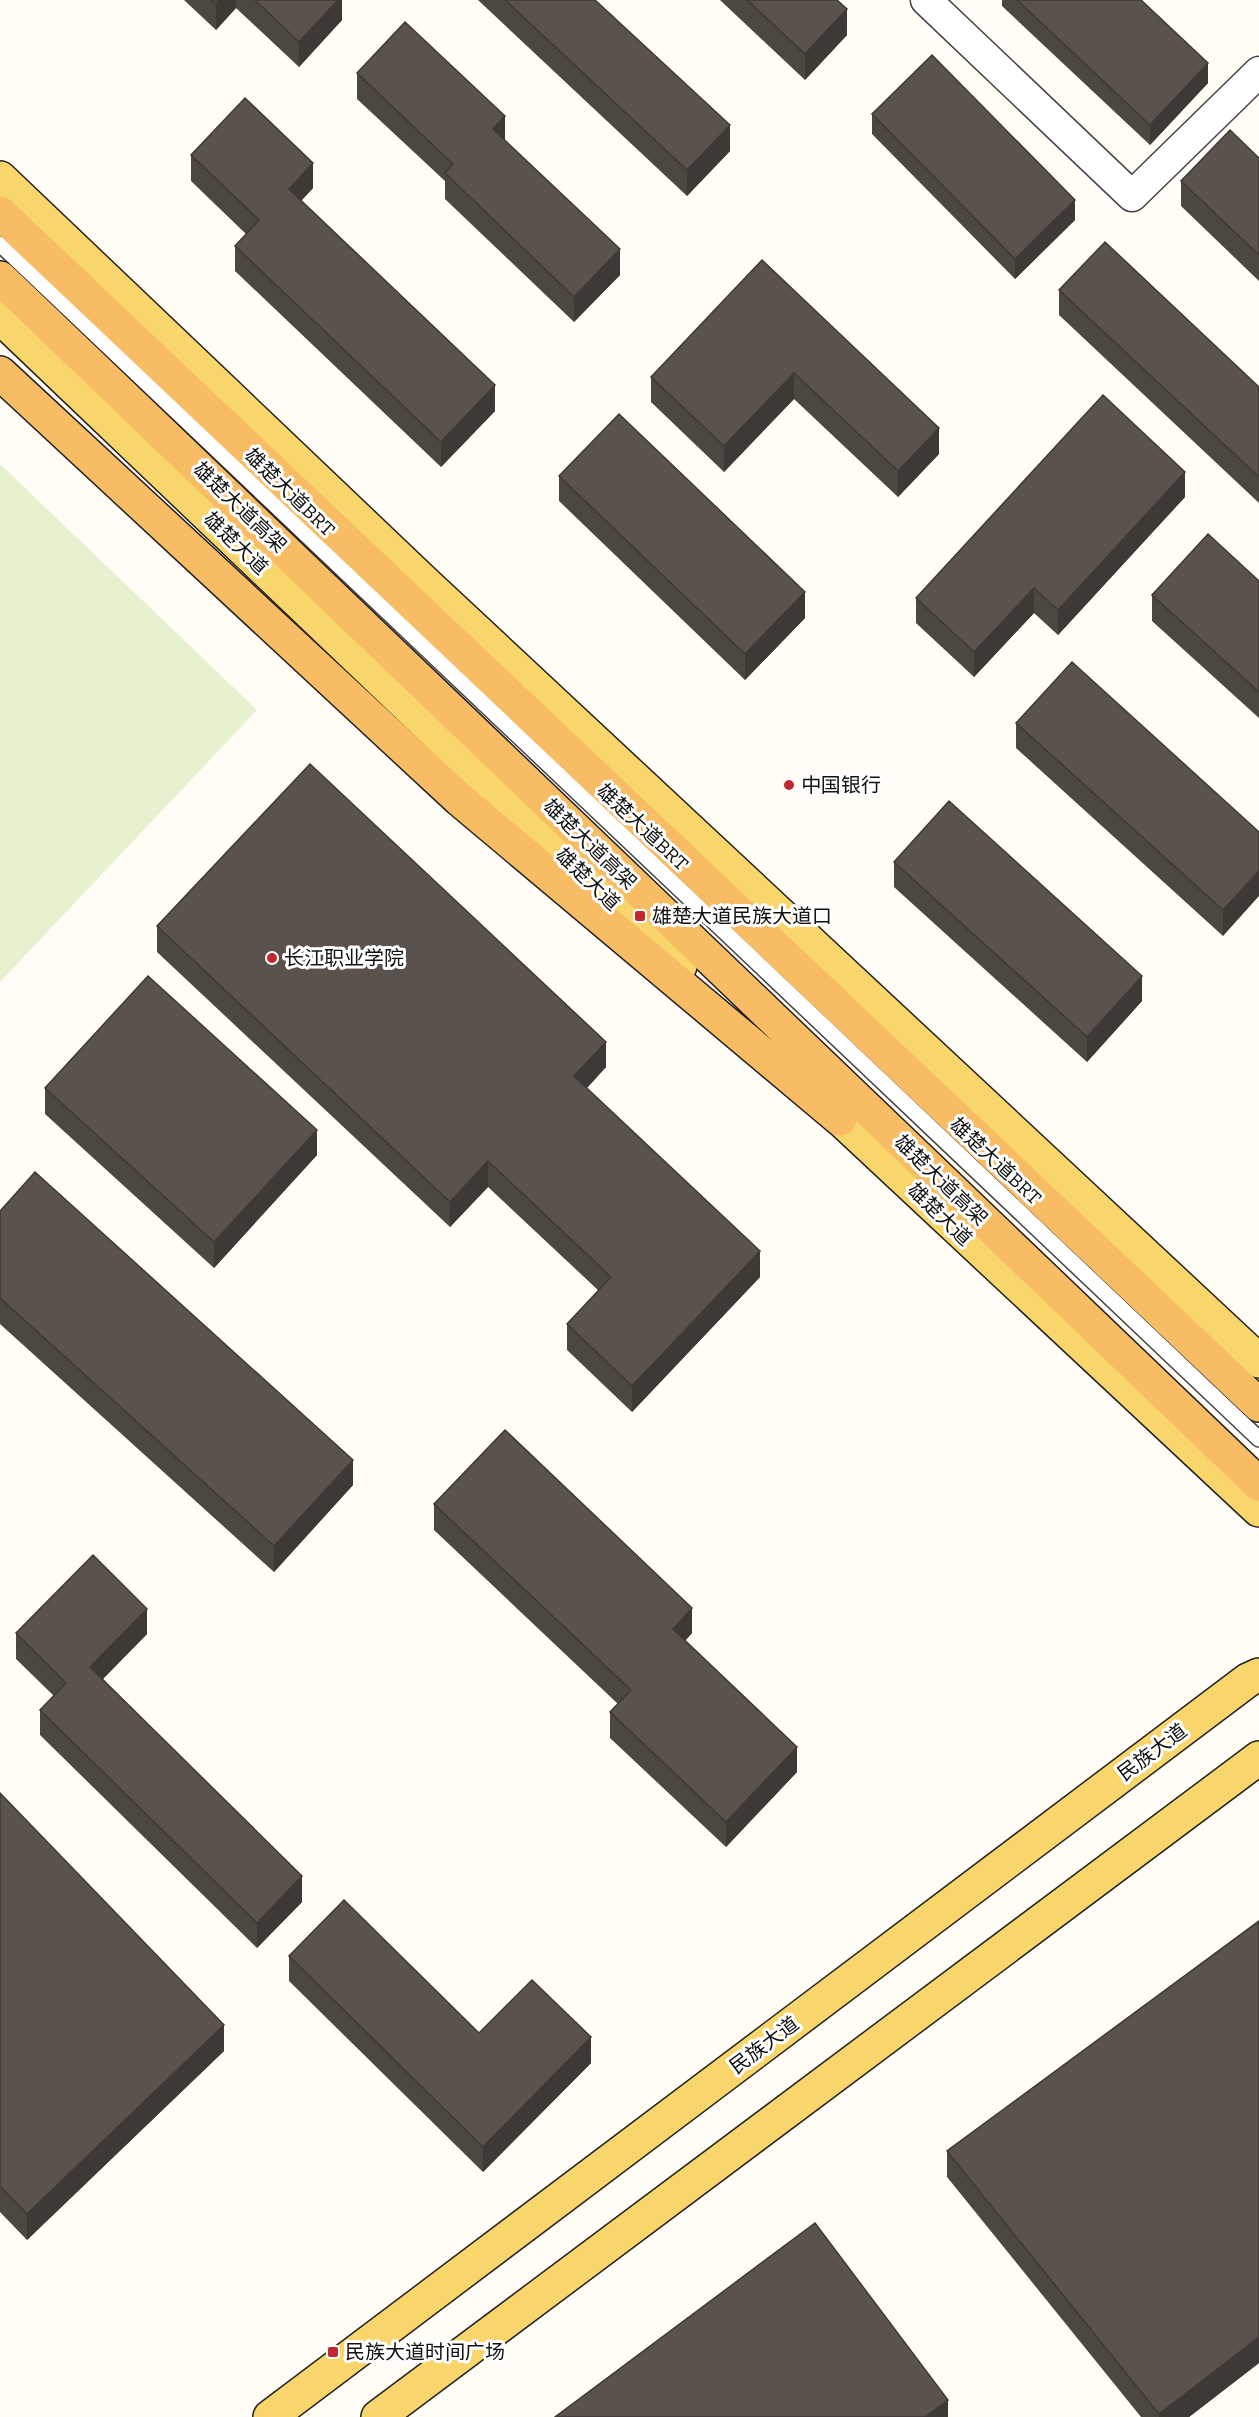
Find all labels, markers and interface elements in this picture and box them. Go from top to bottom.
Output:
street label: 雄楚大道BRT [240,443,340,541]
street label: 雄楚大道高架 [189,457,291,557]
street label: 雄楚大道 [199,507,273,579]
place label: 中国银行 [801,773,881,797]
street label: 雄楚大道BRT [592,778,694,876]
marker: 中国银行 [782,778,796,792]
street label: 雄楚大道高架 [539,794,641,894]
street label: 雄楚大道 [551,843,625,915]
place label: 雄楚大道民族大道口 [652,904,832,928]
marker: 雄楚大道民族大道口 [633,909,647,923]
place label: 长江职业学院 [284,946,404,970]
marker: 长江职业学院 [265,951,279,965]
street label: 雄楚大道BRT [945,1112,1047,1210]
street label: 雄楚大道高架 [890,1130,992,1230]
street label: 雄楚大道 [903,1178,977,1250]
street label: 民族大道 [1113,1718,1191,1786]
street label: 民族大道 [725,2011,803,2079]
place label: 民族大道时间广场 [345,2340,505,2364]
marker: 民族大道时间广场 [326,2345,340,2359]

